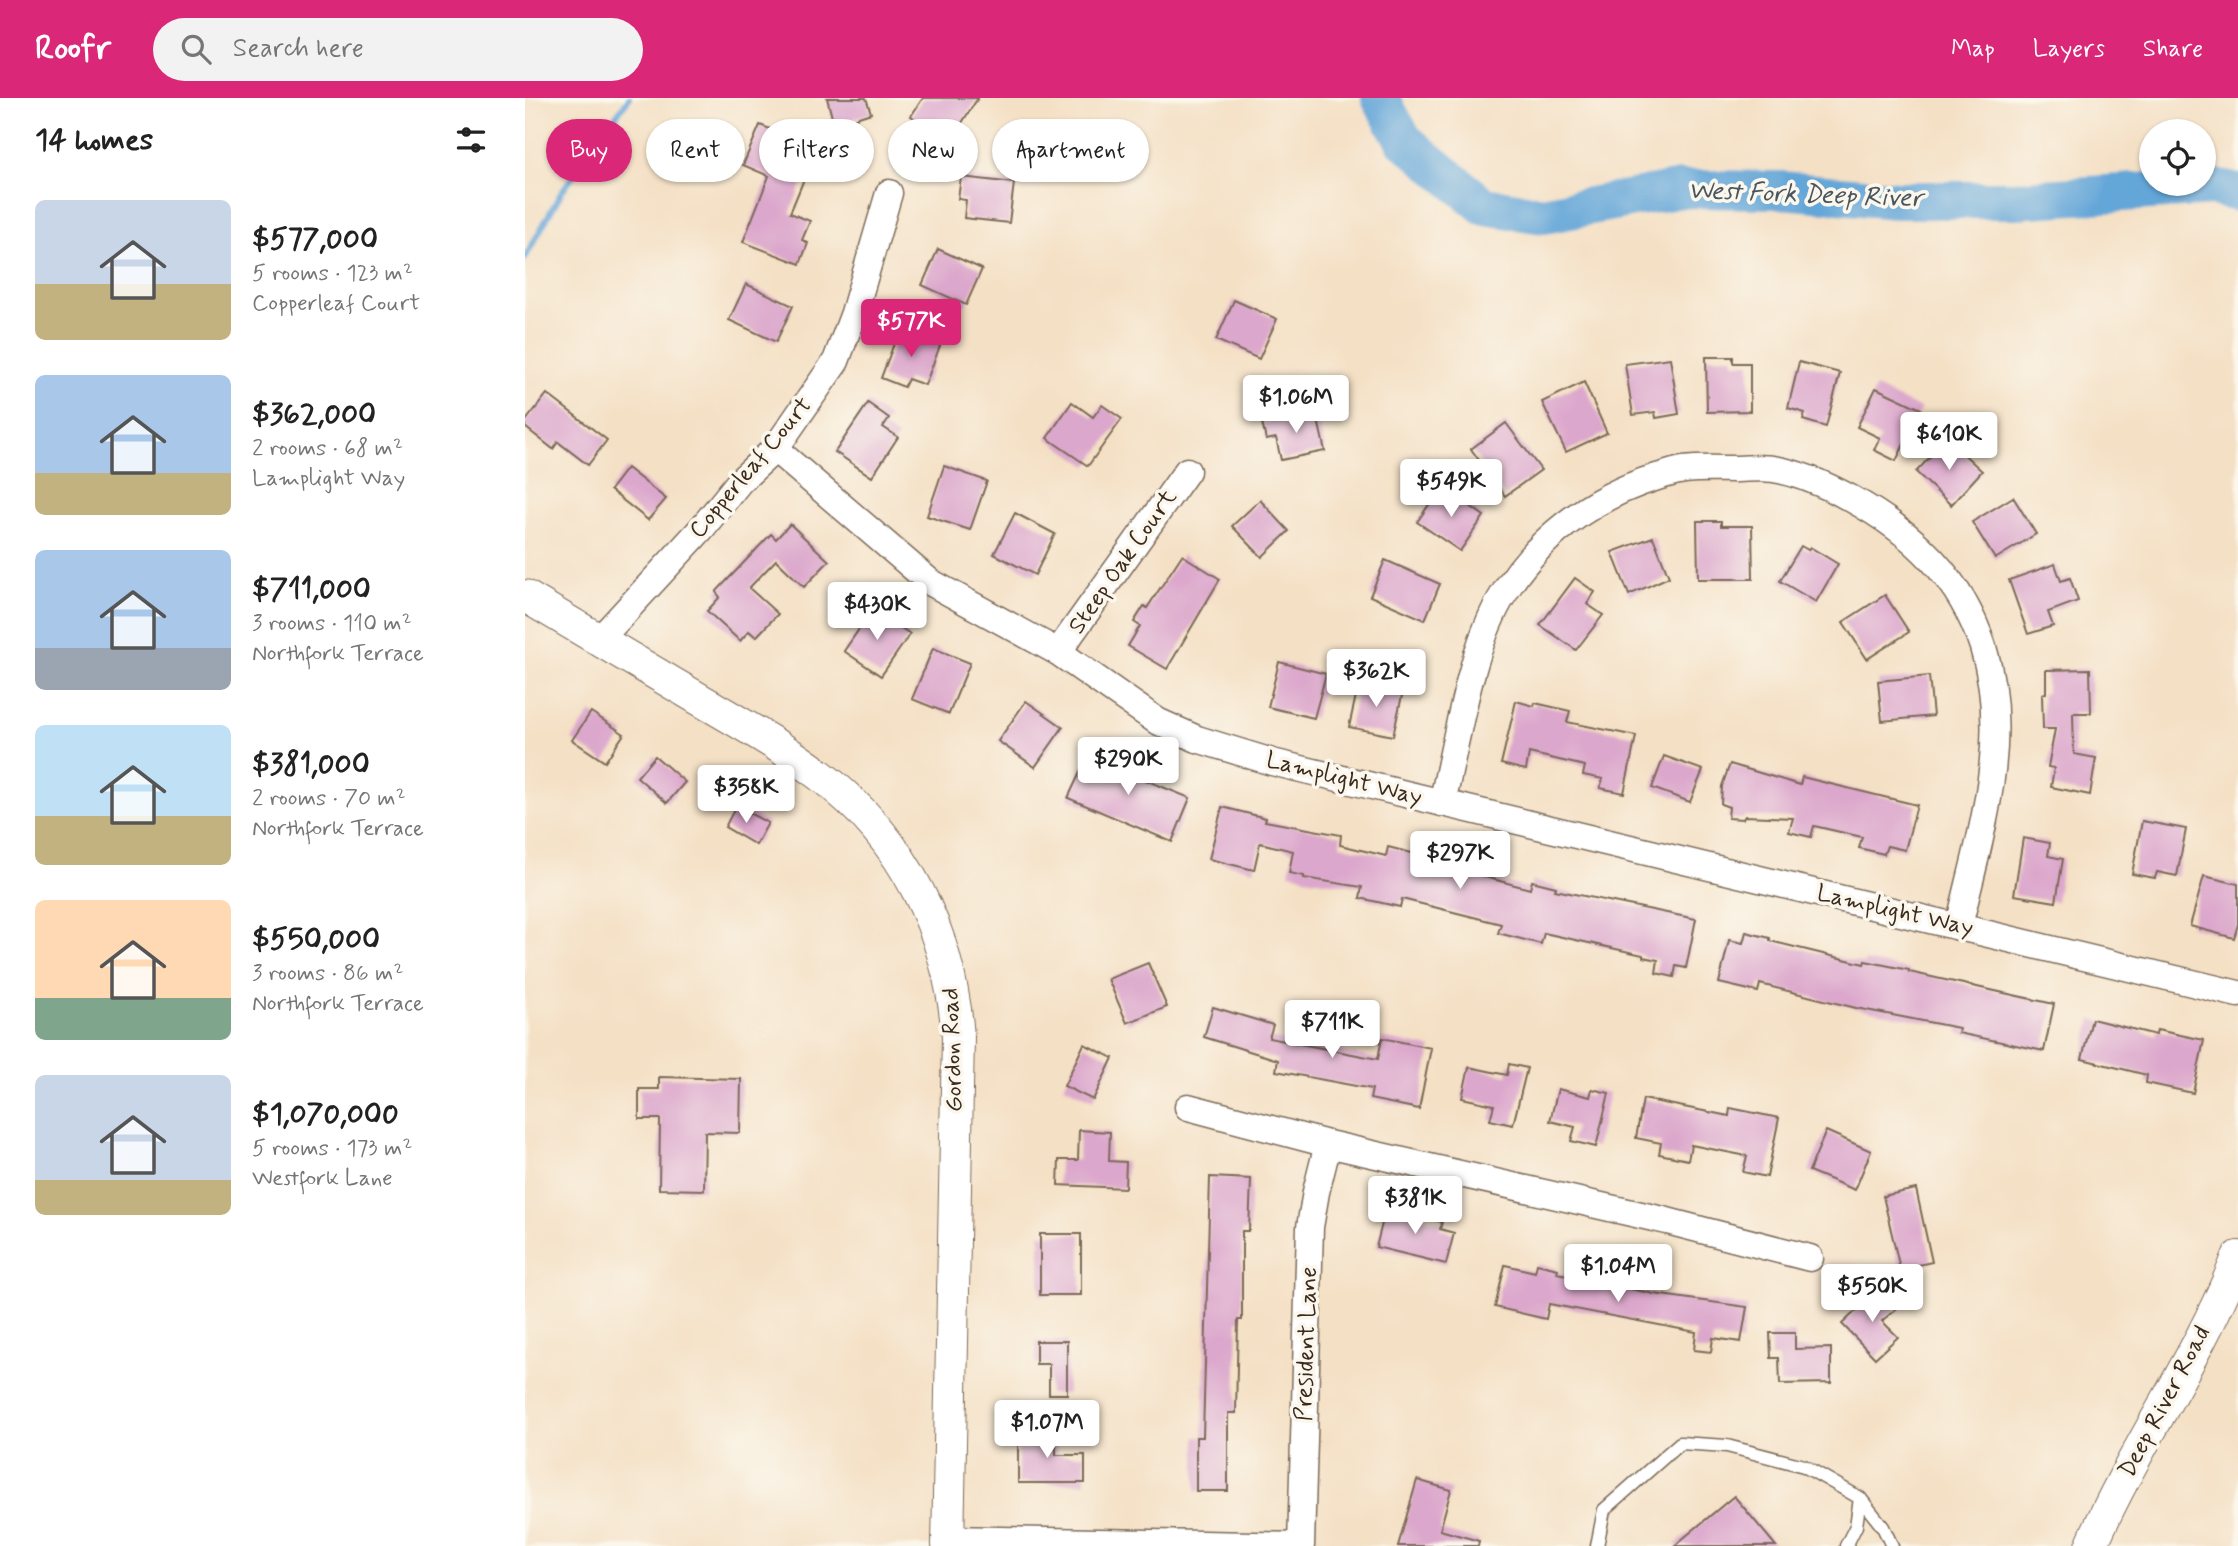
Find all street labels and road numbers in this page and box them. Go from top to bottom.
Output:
street label: Copperleaf Court [683,391,819,545]
street label: Steep Oak Court [1062,484,1184,640]
street label: Lamplight Way [1263,745,1425,813]
street label: Lamplight Way [1814,878,1976,944]
street label: Gordon Road [935,987,971,1113]
street label: President Lane [1289,1266,1325,1422]
street label: Deep River Road [2112,1321,2218,1483]

